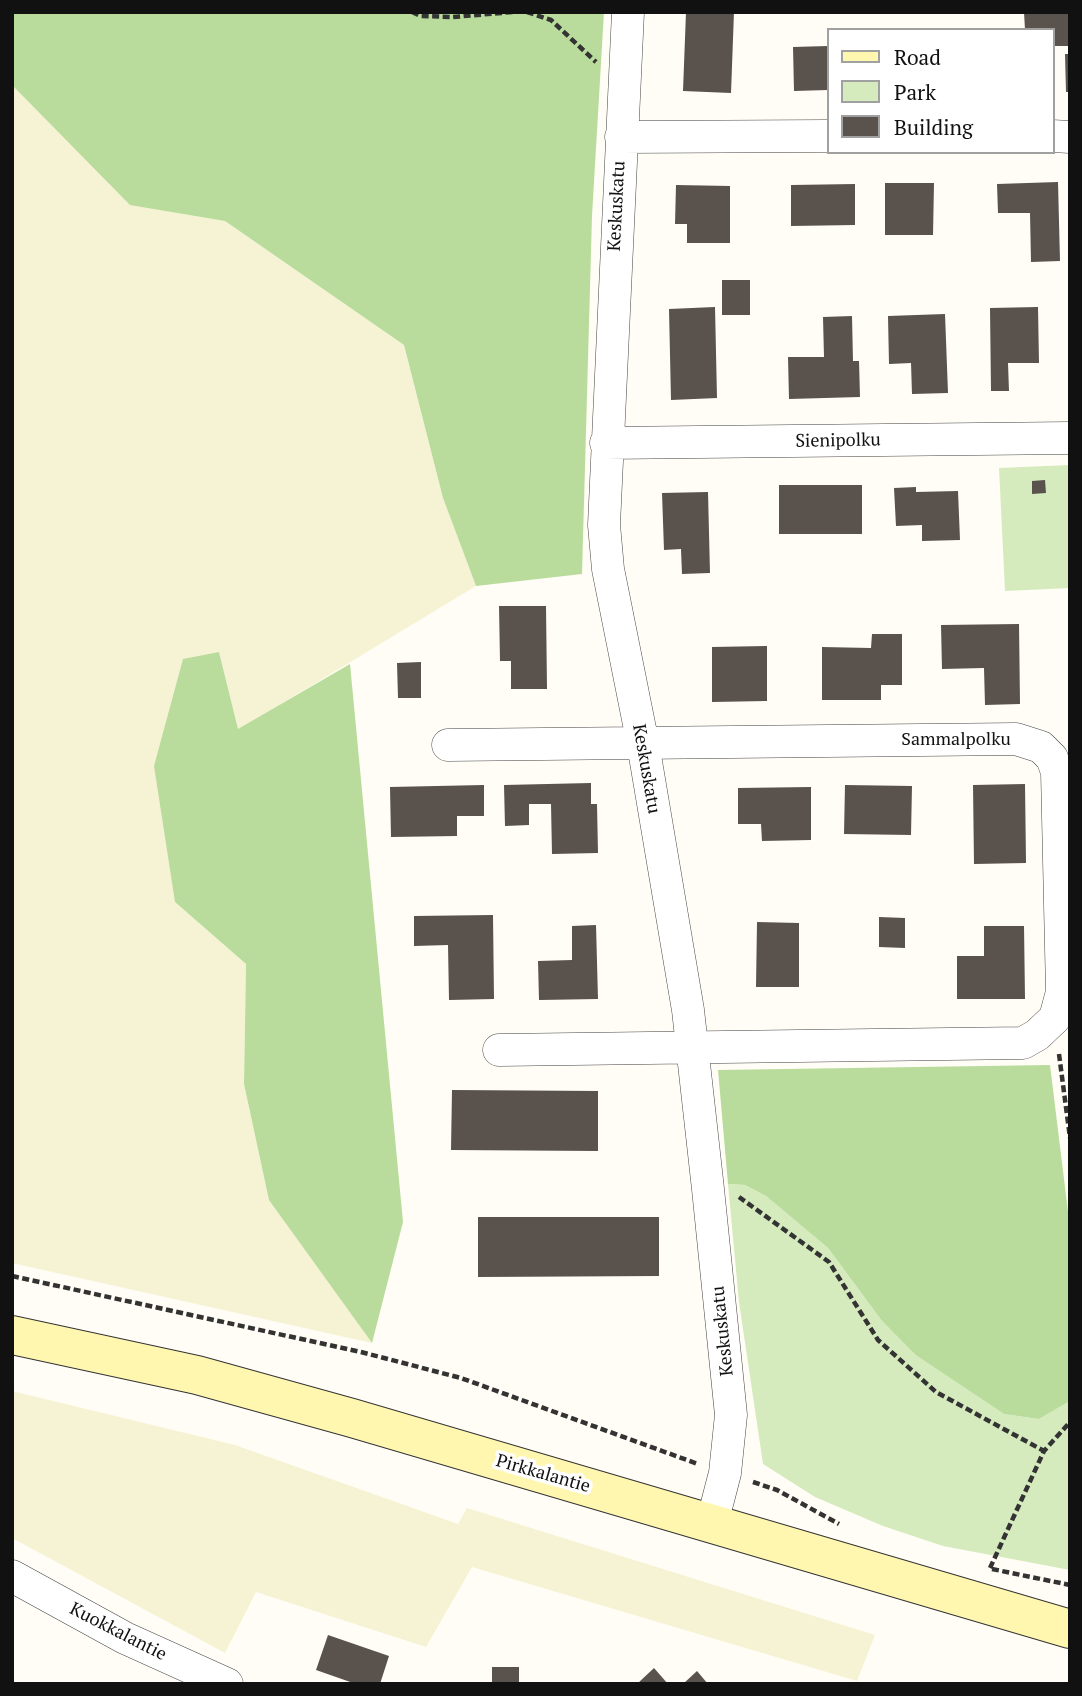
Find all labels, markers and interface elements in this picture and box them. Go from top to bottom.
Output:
legend [827,28,1054,154]
text: Road [894,43,941,71]
text: Park [894,78,936,106]
text: Building [894,113,973,141]
street label: Keskuskatu [604,160,630,252]
street label: Sienipolku [795,429,881,453]
street label: Keskuskatu [628,723,664,815]
street label: Sammalpolku [901,729,1011,751]
street label: Keskuskatu [708,1285,738,1377]
street label: Pirkkalantie [493,1450,593,1498]
street label: Kuokkalantie [66,1598,170,1666]

